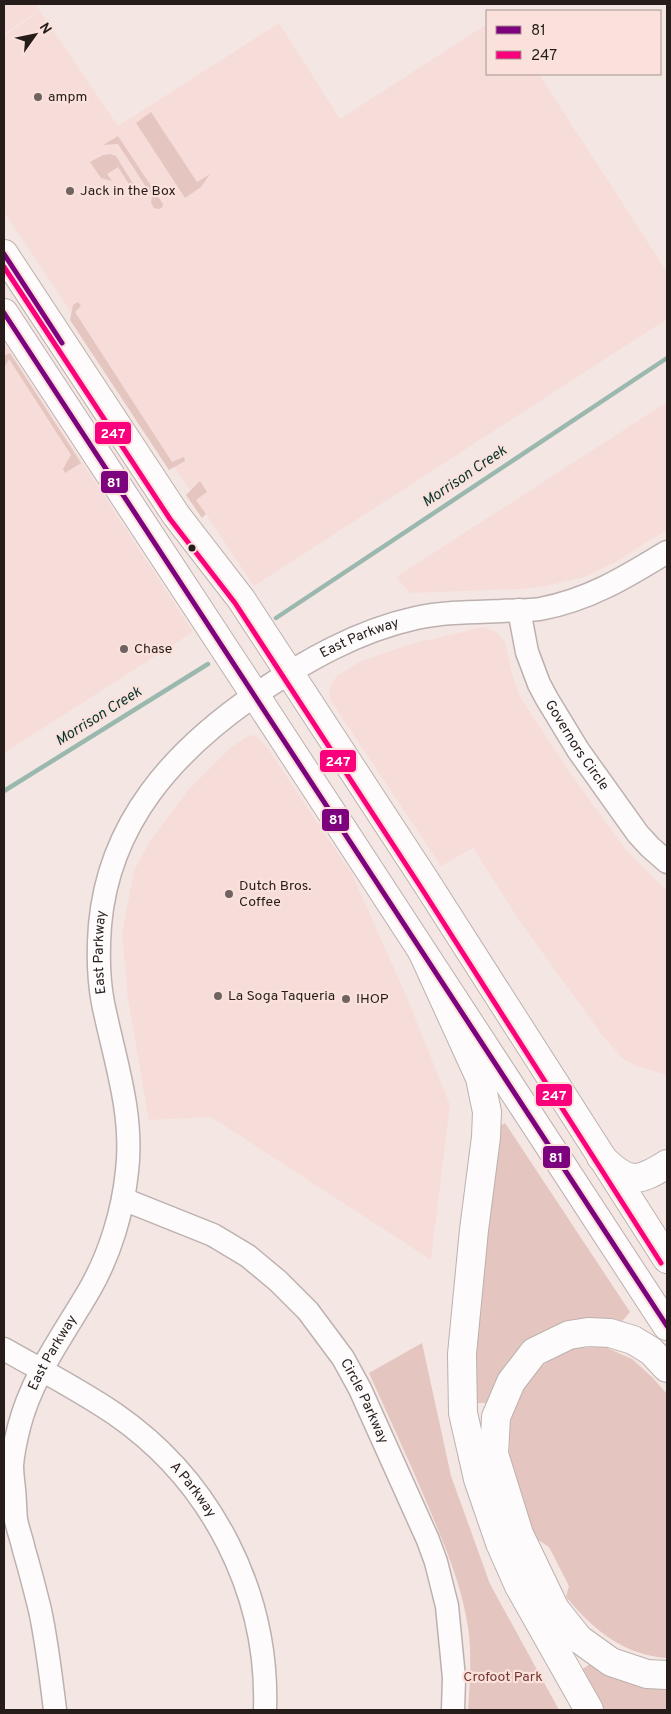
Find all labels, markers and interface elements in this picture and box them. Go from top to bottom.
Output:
north arrow [10,10,60,60]
legend [486,10,661,75]
text: N [35,20,55,38]
text: 81 [531,22,546,41]
text: 247 [531,47,557,66]
place label: ampm [48,89,87,106]
marker: ampm [32,91,44,103]
place label: Jack in the Box [80,183,176,200]
marker: Jack in the Box [64,185,76,197]
line badge: 247 [94,421,132,445]
text: 247 [100,426,126,443]
water label: Morrison Creek [419,441,511,512]
line badge: 81 [100,470,129,494]
text: 81 [107,475,121,492]
unlabelled marker [187,543,197,553]
street label: East Parkway [317,614,401,662]
place label: Chase [134,641,172,658]
marker: Chase [118,643,130,655]
water label: Morrison Creek [52,683,146,751]
street label: Governors Circle [541,697,613,794]
line badge: 247 [319,749,357,773]
text: 247 [325,754,351,771]
line badge: 81 [321,808,350,832]
text: 81 [329,812,343,829]
place label: Dutch Bros. Coffee [239,878,311,911]
marker: Dutch Bros. Coffee [223,888,235,900]
street label: East Parkway [90,909,110,995]
place label: La Soga Taqueria [228,988,335,1005]
marker: La Soga Taqueria [212,990,224,1002]
place label: IHOP [356,991,389,1008]
marker: IHOP [340,993,352,1005]
line badge: 247 [535,1083,573,1107]
text: 247 [541,1088,567,1105]
line badge: 81 [542,1145,571,1169]
text: 81 [549,1150,563,1167]
street label: East Parkway [25,1312,81,1393]
street label: Circle Parkway [336,1356,392,1446]
street label: A Parkway [166,1458,220,1521]
park label: Crofoot Park [463,1669,543,1686]

